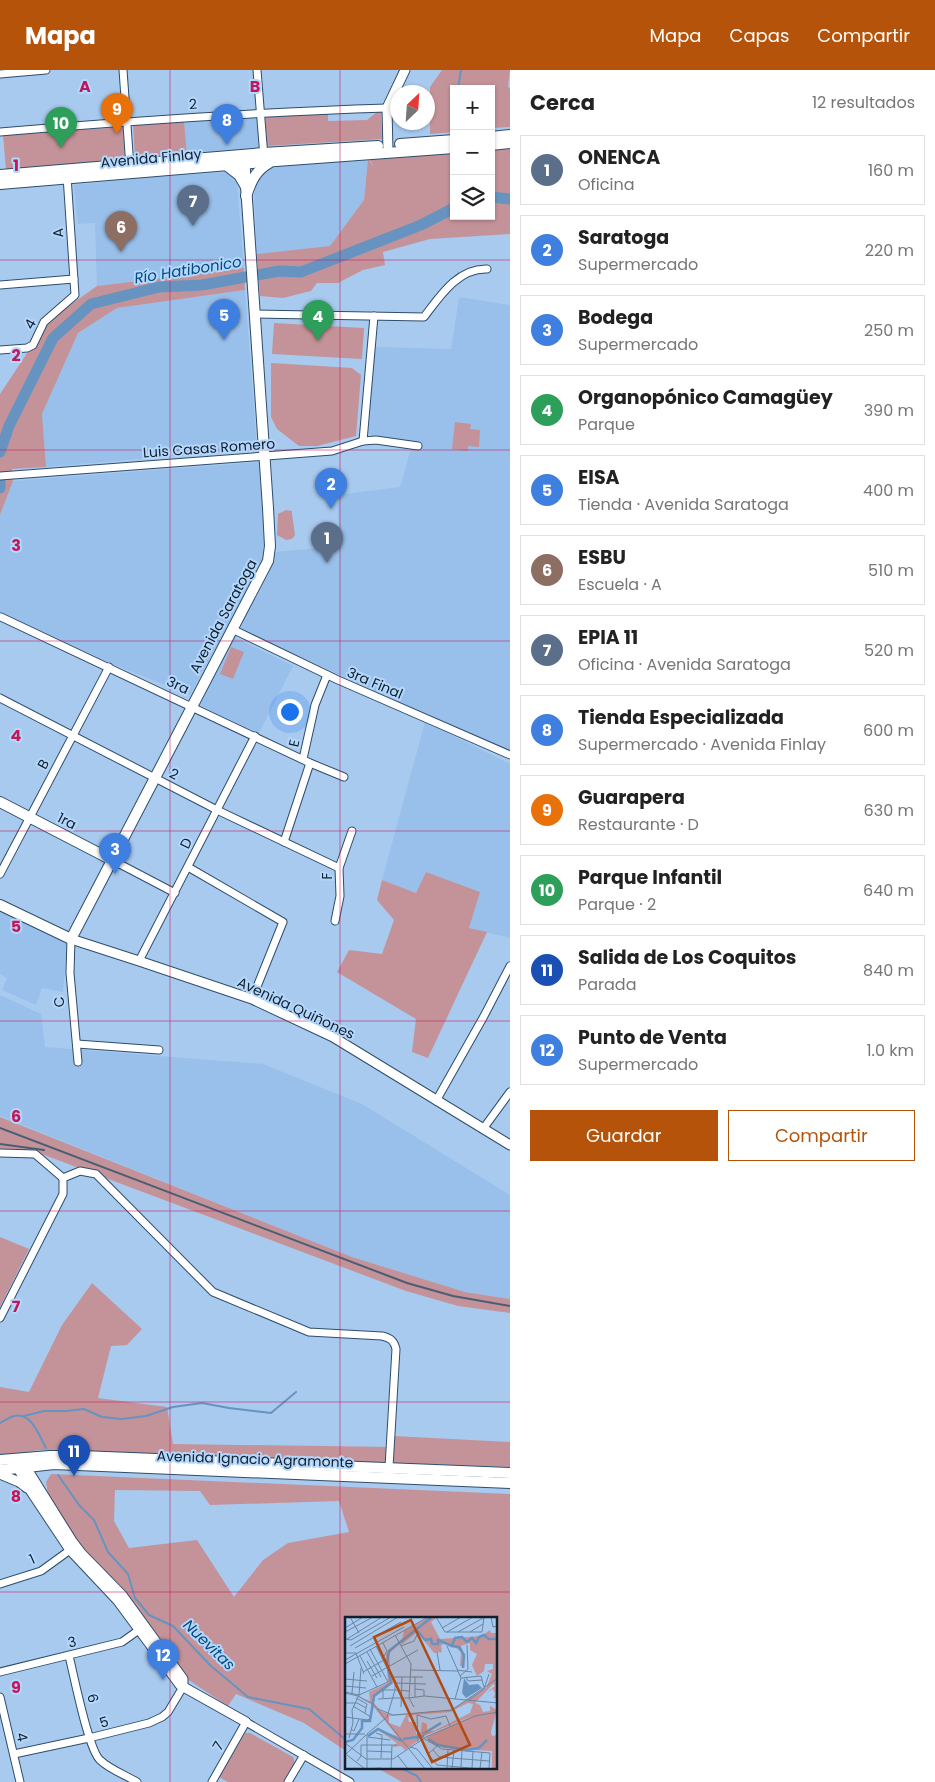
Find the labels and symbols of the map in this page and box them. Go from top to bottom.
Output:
text: A [79,75,91,98]
text: B [250,75,260,98]
north arrow [390,85,435,130]
pin: 9 [101,93,133,134]
street label: 2 [188,94,198,114]
pin: 8 [211,104,243,145]
pin: 10 [45,107,77,148]
street label: Avenida Finlay [100,144,202,172]
text: 1 [13,154,19,177]
pin: 7 [177,185,209,226]
pin: 6 [105,211,137,252]
street label: A [48,228,68,238]
water label: Río Hatibonico [133,251,243,288]
pin: 5 [208,299,240,340]
pin: 4 [302,300,334,341]
street label: 4 [19,315,41,333]
text: 2 [11,344,21,367]
street label: Luis Casas Romero [142,433,276,463]
pin: 2 [315,468,347,509]
pin: 1 [311,522,343,563]
text: 3 [11,534,21,557]
street label: Avenida Saratoga [184,556,262,676]
street label: 3ra Final [344,662,406,704]
street label: 3ra [163,671,193,699]
your location [277,699,303,725]
text: 4 [11,724,22,747]
street label: E [283,737,305,749]
street label: B [32,756,54,772]
street label: 2 [166,763,182,785]
street label: 1ra [54,808,80,834]
pin: 3 [99,833,131,874]
street label: D [175,834,197,852]
street label: F [317,872,337,880]
text: 5 [11,915,21,938]
street label: Avenida Quiñones [234,972,358,1044]
street label: C [48,996,70,1008]
text: 6 [11,1105,21,1128]
text: 7 [12,1295,21,1318]
pin: 11 [58,1435,90,1476]
street label: Avenida Ignacio Agramonte [156,1446,354,1472]
text: 8 [11,1485,21,1508]
street label: 1 [26,1549,38,1569]
water label: Nuevitas [179,1615,240,1675]
inset map [345,1617,498,1770]
street label: 3 [66,1631,78,1653]
pin: 12 [147,1639,179,1680]
text: 9 [11,1676,21,1699]
street label: 6 [82,1691,104,1705]
street label: 5 [97,1711,111,1733]
street label: 4 [11,1730,33,1744]
street label: 7 [207,1737,229,1754]

